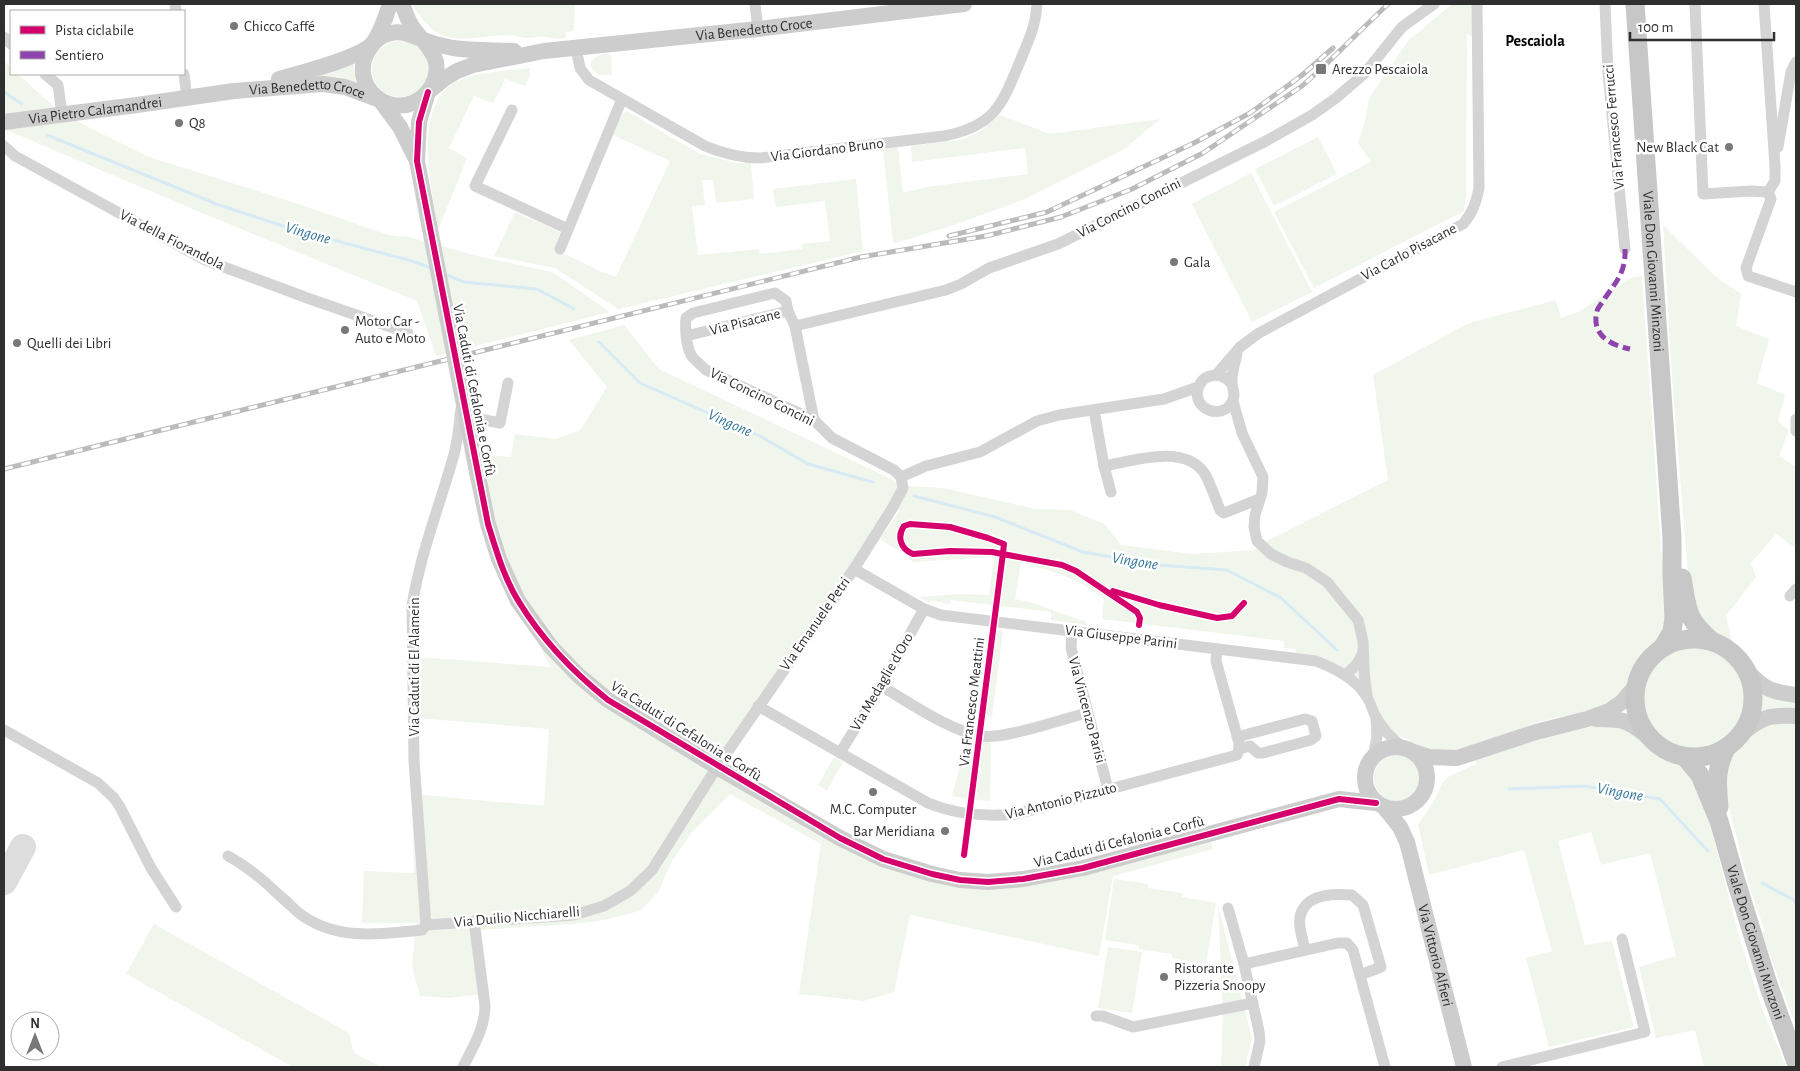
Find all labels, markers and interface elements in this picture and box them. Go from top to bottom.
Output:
legend [10,10,185,75]
scale bar [1630,10,1774,42]
street label: Via Benedetto Croce [695,15,813,43]
place label: Chicco Caffé [244,19,315,34]
marker: Chicco Caffé [228,20,240,32]
text: 100 m [1638,20,1673,35]
text: Pista ciclabile [55,23,134,38]
district label: Pescaiola [1505,33,1565,49]
text: Sentiero [55,48,104,63]
marker: Arezzo Pescaiola [1314,62,1328,76]
place label: Arezzo Pescaiola [1332,62,1428,77]
street label: Via Francesco Ferrucci [1601,64,1627,190]
street label: Via Benedetto Croce [249,76,367,101]
street label: Via Pietro Calamandrei [28,94,163,126]
place label: Q8 [189,116,206,131]
marker: Q8 [173,117,185,129]
street label: Via Giordano Bruno [770,136,884,164]
place label: New Black Cat [1636,140,1719,155]
marker: New Black Cat [1723,141,1735,153]
street label: Via Concino Concini [1075,175,1183,241]
street label: Viale Don Giovanni Minzoni [1640,190,1667,352]
street label: Via della Fiorandola [117,207,227,273]
water label: Vingone [283,219,333,247]
street label: Via Carlo Pisacane [1359,221,1459,283]
place label: Gala [1184,255,1210,270]
marker: Gala [1168,256,1180,268]
street label: Via Caduti di Cefalonia e Corfù [450,303,498,478]
street label: Via Pisacane [708,306,782,338]
place label: Motor Car - Auto e Moto [355,314,426,346]
marker: Motor Car - Auto e Moto [339,324,351,336]
place label: Quelli dei Libri [27,336,111,351]
marker: Quelli dei Libri [11,337,23,349]
street label: Via Concino Concini [707,365,817,429]
water label: Vingone [705,406,755,440]
water label: Vingone [1111,549,1159,573]
street label: Via Emanuele Petri [777,575,853,673]
street label: Via Caduti di El Alamein [407,597,422,737]
street label: Via Giuseppe Parini [1064,623,1178,651]
street label: Via Medaglie d'Oro [848,630,916,734]
street label: Via Francesco Meattini [957,636,987,768]
street label: Via Vincenzo Parisi [1066,655,1108,765]
street label: Via Caduti di Cefalonia e Corfù [608,678,764,784]
street label: Via Antonio Pizzuto [1004,780,1118,822]
water label: Vingone [1596,780,1644,804]
marker: M.C. Computer [867,786,879,798]
place label: M.C. Computer [830,802,916,817]
street label: Via Caduti di Cefalonia e Corfù [1032,813,1206,870]
place label: Bar Meridiana [853,824,935,839]
marker: Bar Meridiana [939,825,951,837]
street label: Viale Don Giovanni Minzoni [1724,863,1788,1022]
street label: Via Vittorio Alfieri [1416,903,1456,1008]
street label: Via Duilio Nicchiarelli [454,904,580,930]
place label: Ristorante Pizzeria Snoopy [1174,961,1266,993]
marker: Ristorante Pizzeria Snoopy [1158,971,1170,983]
north arrow [10,1011,60,1061]
text: N [30,1017,40,1031]

